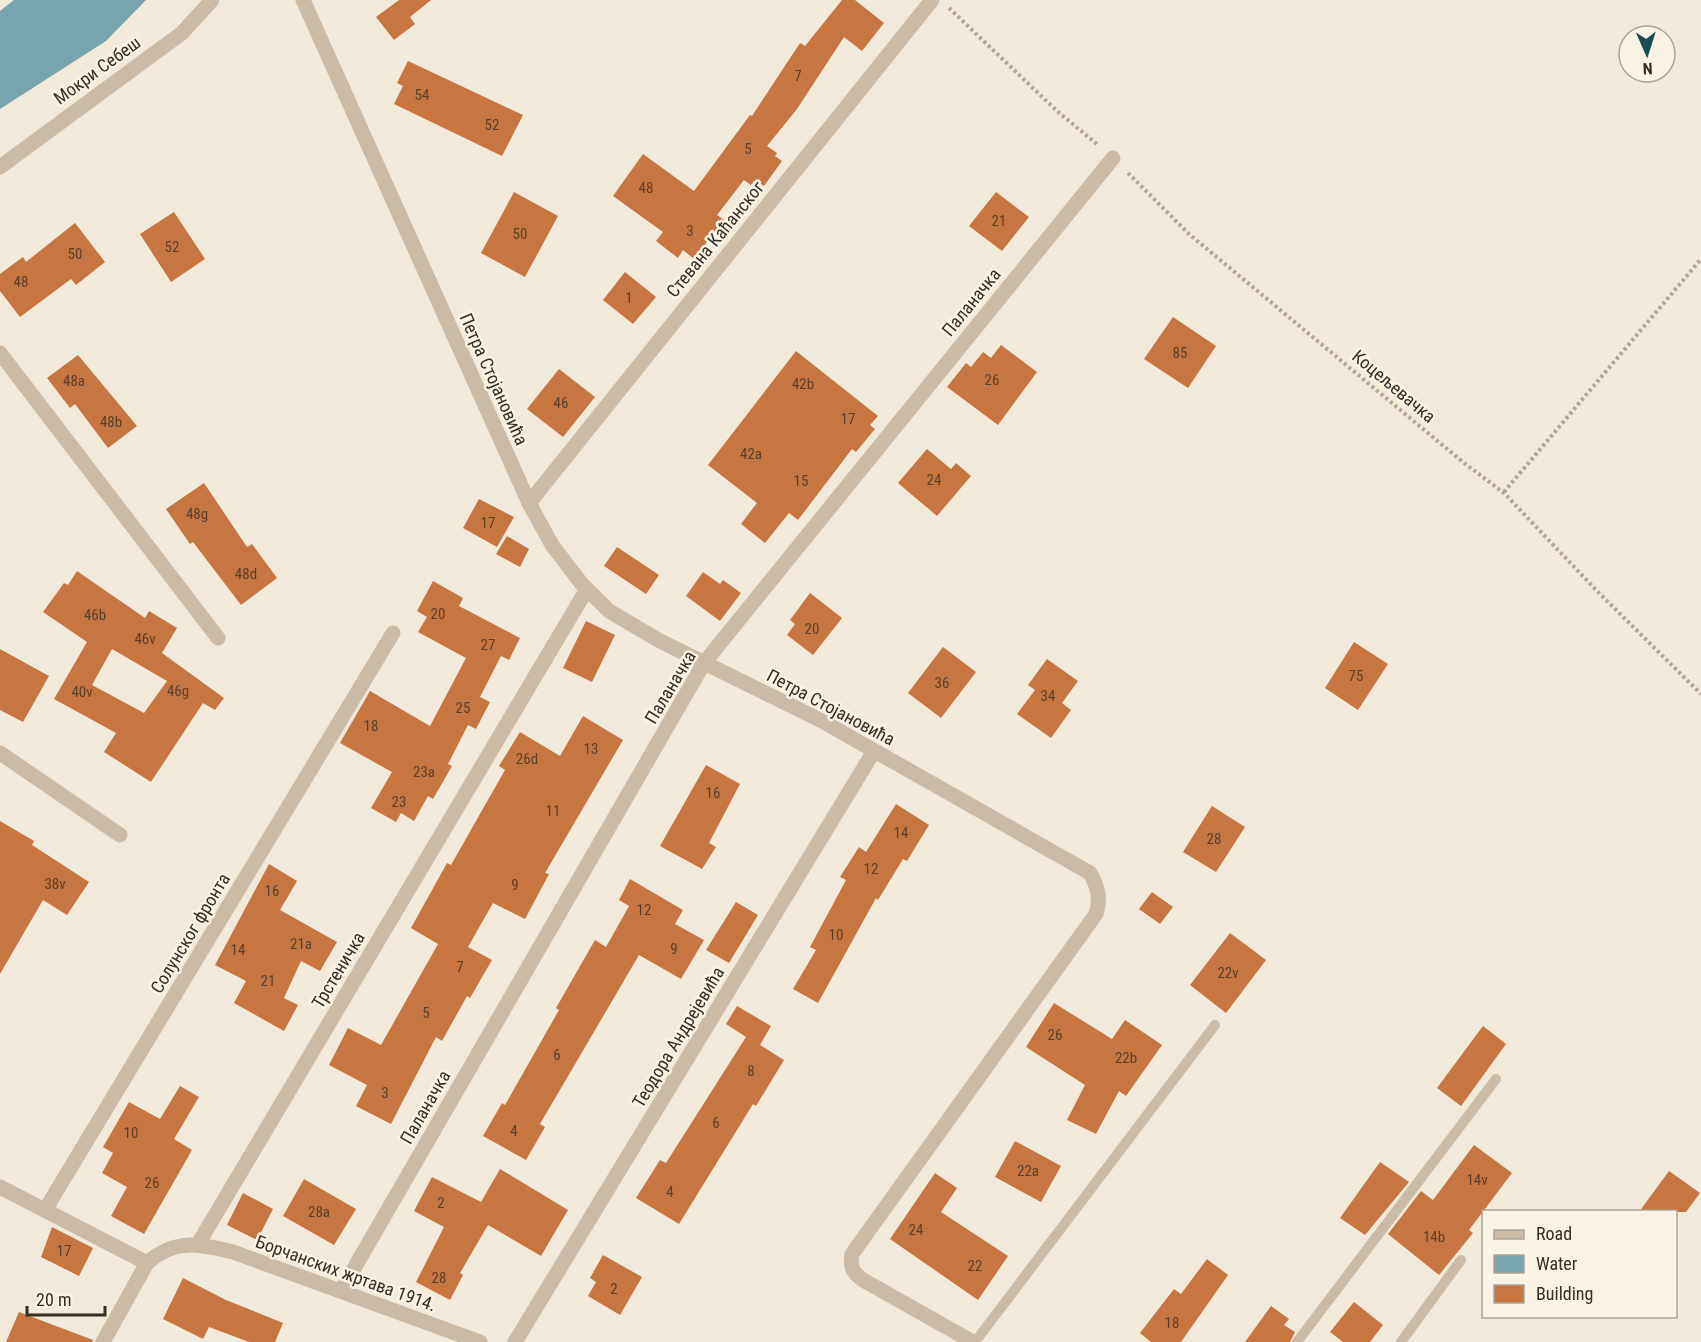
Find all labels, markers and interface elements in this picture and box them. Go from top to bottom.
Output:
north arrow [1617,24,1677,84]
street label: Мокри Себеш [50,32,144,108]
text: N [1642,59,1653,78]
house number: 7 [794,67,802,85]
house number: 54 [415,86,429,104]
house number: 52 [485,116,499,134]
house number: 5 [744,140,752,158]
street label: Стевана Каћанског [662,177,768,301]
house number: 48 [639,179,653,197]
house number: 21 [992,212,1006,230]
house number: 3 [686,222,694,240]
house number: 50 [513,225,527,243]
house number: 52 [165,238,179,256]
house number: 50 [68,245,82,263]
street label: Паланачка [937,264,1005,340]
house number: 48 [14,273,28,291]
house number: 1 [625,289,633,307]
street label: Петра Стојановића [456,310,532,448]
house number: 85 [1173,344,1187,362]
street label: Коцељевачка [1348,345,1440,427]
house number: 26 [985,371,999,389]
house number: 48a [63,372,85,390]
house number: 42b [792,375,814,393]
house number: 46 [554,394,568,412]
house number: 17 [841,410,855,428]
house number: 48b [100,413,122,431]
house number: 42a [740,445,762,463]
house number: 24 [927,471,941,489]
house number: 15 [794,472,808,490]
house number: 48g [186,505,208,523]
house number: 17 [481,514,495,532]
house number: 48d [235,565,257,583]
house number: 20 [431,605,445,623]
house number: 46b [84,606,106,624]
house number: 20 [805,620,819,638]
house number: 46v [134,630,156,648]
house number: 27 [481,636,495,654]
street label: Паланачка [640,647,700,727]
street label: Петра Стојановића [763,664,899,750]
house number: 75 [1349,667,1363,685]
house number: 36 [935,674,949,692]
house number: 46g [167,682,189,700]
house number: 40v [71,683,93,701]
house number: 34 [1041,687,1055,705]
house number: 25 [456,699,470,717]
house number: 18 [364,717,378,735]
house number: 13 [584,740,598,758]
house number: 26d [516,750,538,768]
house number: 23a [413,763,435,781]
house number: 16 [706,784,720,802]
house number: 23 [392,793,406,811]
house number: 11 [546,802,560,820]
house number: 14 [894,824,908,842]
house number: 28 [1207,830,1221,848]
house number: 12 [864,860,878,878]
street label: Солунског фронта [146,869,234,997]
house number: 38v [44,875,66,893]
house number: 9 [511,876,519,894]
house number: 16 [265,882,279,900]
house number: 12 [637,901,651,919]
house number: 10 [829,926,843,944]
street label: Трстеничка [307,928,369,1012]
house number: 21a [290,935,312,953]
house number: 9 [670,940,678,958]
house number: 14 [231,941,245,959]
house number: 7 [456,958,464,976]
street label: Теодора Андрејевића [628,963,728,1111]
house number: 22v [1217,964,1239,982]
house number: 21 [261,972,275,990]
house number: 5 [422,1004,430,1022]
house number: 26 [1048,1026,1062,1044]
house number: 6 [553,1046,561,1064]
house number: 22b [1115,1049,1137,1067]
house number: 8 [747,1062,755,1080]
street label: Паланачка [396,1067,454,1147]
house number: 3 [381,1084,389,1102]
house number: 6 [712,1114,720,1132]
house number: 4 [510,1122,518,1140]
house number: 10 [124,1124,138,1142]
house number: 22a [1017,1162,1039,1180]
house number: 14v [1466,1171,1488,1189]
house number: 26 [145,1174,159,1192]
house number: 4 [666,1183,674,1201]
house number: 2 [437,1194,445,1212]
house number: 28a [308,1203,330,1221]
legend [1482,1210,1677,1318]
house number: 24 [909,1221,923,1239]
text: Road [1536,1223,1572,1244]
house number: 14b [1423,1228,1445,1246]
street label: Борчанских жртава 1914. [253,1231,439,1315]
house number: 17 [57,1242,71,1260]
text: Water [1536,1253,1578,1274]
house number: 22 [968,1257,982,1275]
house number: 28 [432,1269,446,1287]
scale bar [27,1279,105,1317]
house number: 2 [610,1280,618,1298]
text: Building [1536,1283,1593,1304]
text: 20 m [36,1289,71,1310]
house number: 18 [1165,1314,1179,1332]

